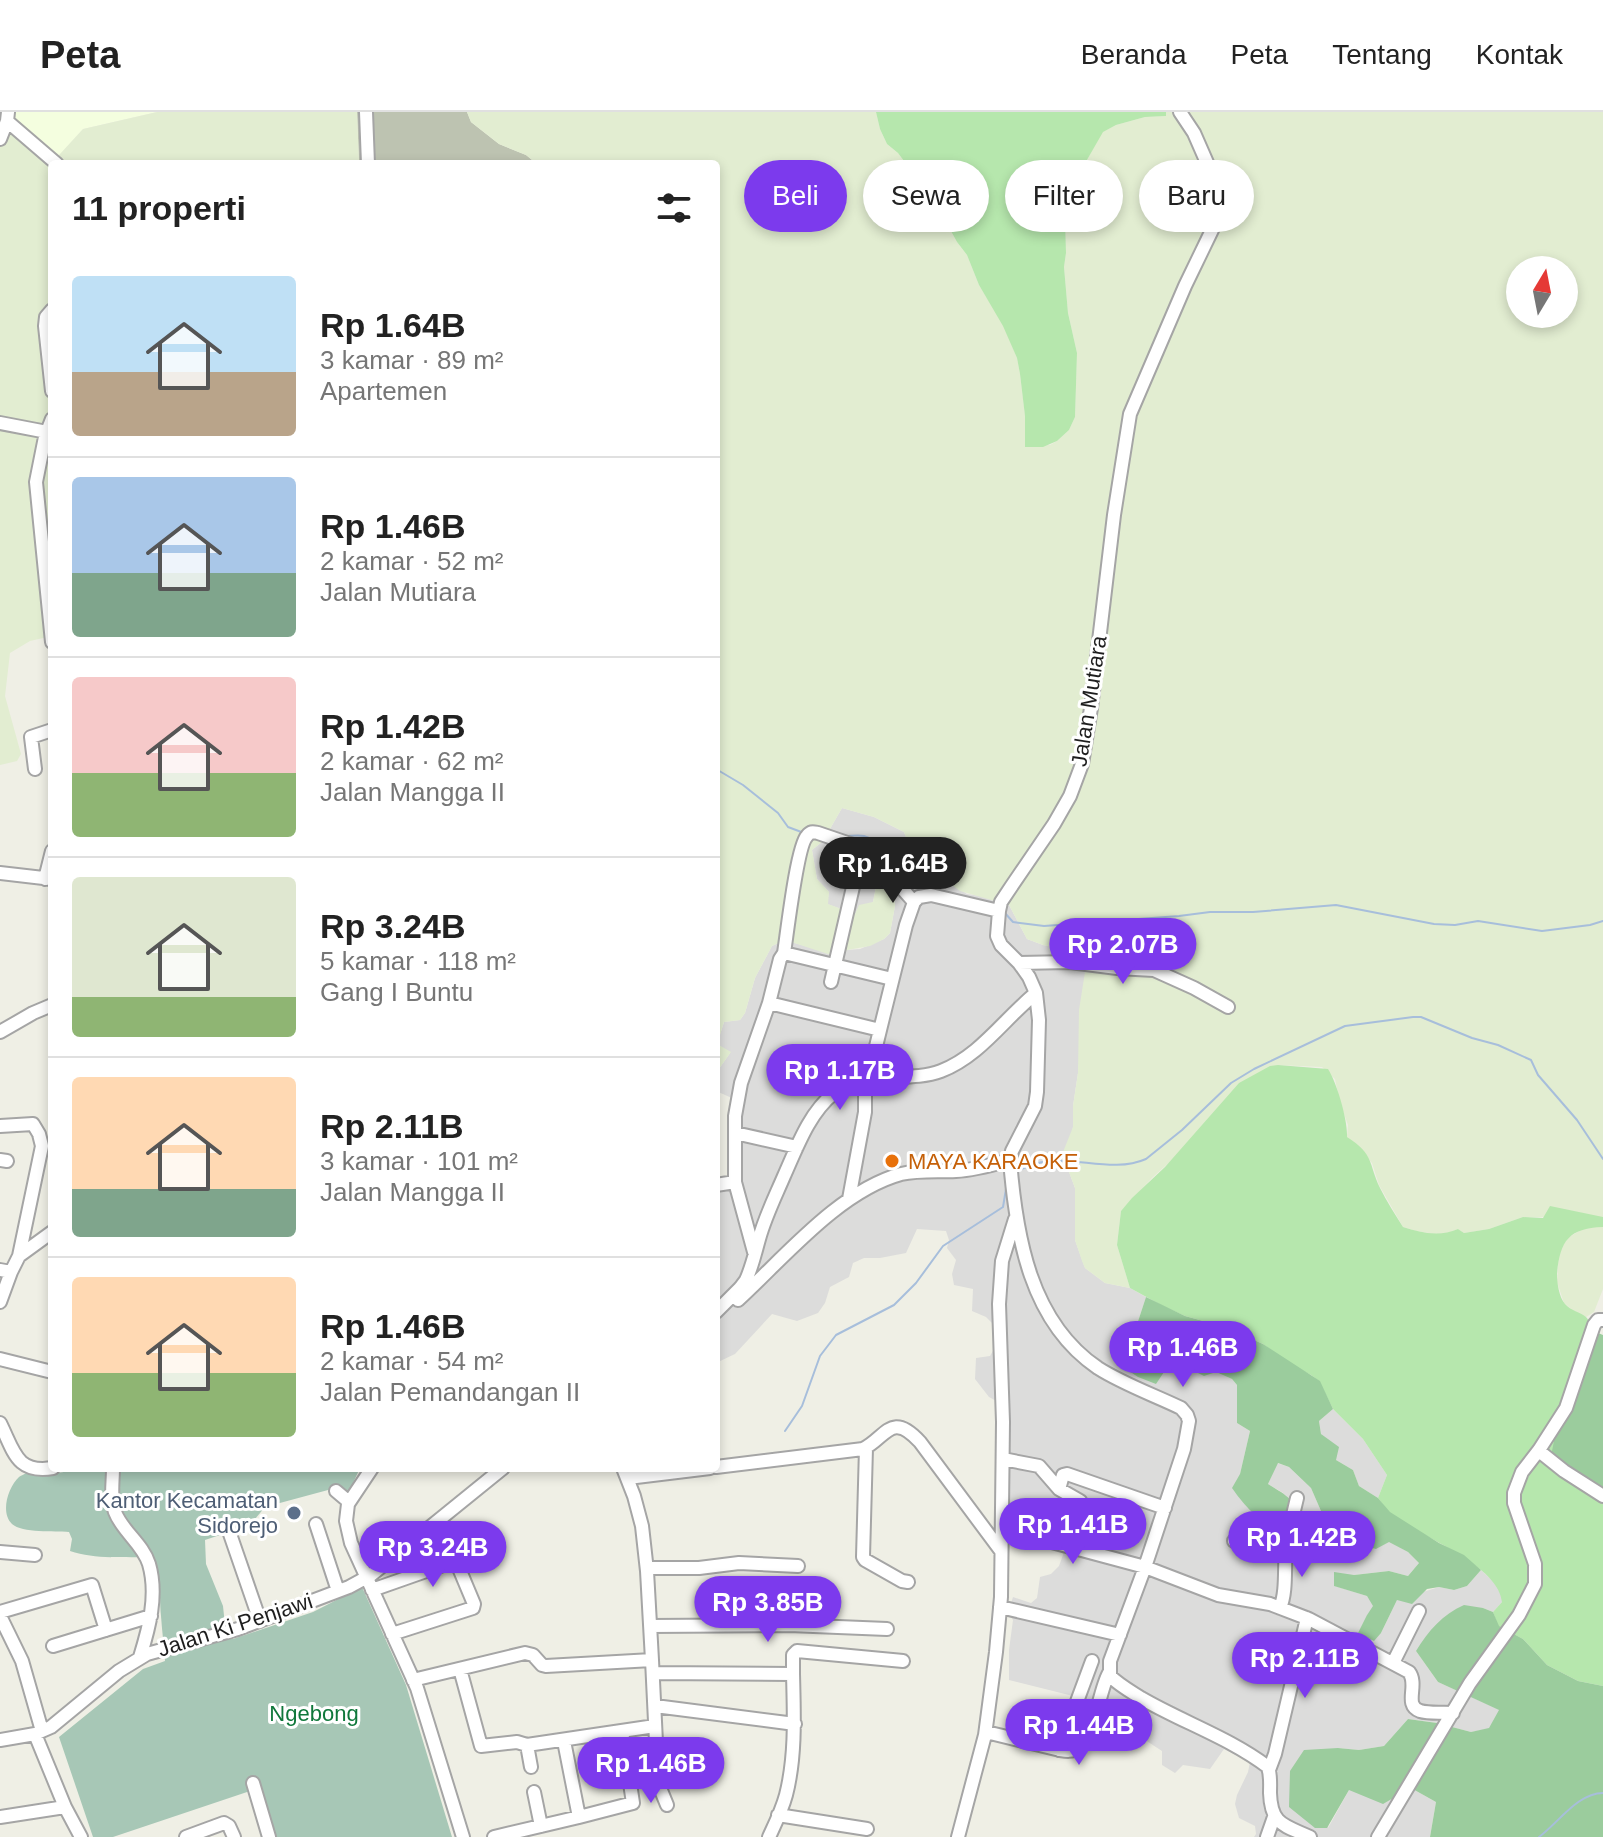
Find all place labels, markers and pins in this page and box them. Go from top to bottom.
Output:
pin: Rp 1.64B [810,837,976,905]
pin: Rp 2.07B [1040,918,1206,986]
pin: Rp 1.17B [757,1044,923,1112]
place label: MAYA KARAOKE [908,1149,1078,1174]
marker: MAYA KARAOKE [883,1152,901,1170]
pin: Rp 1.46B [1100,1321,1266,1389]
place label: Kantor Kecamatan Sidorejo [96,1488,278,1538]
pin: Rp 1.41B [990,1498,1156,1566]
marker: Kantor Kecamatan Sidorejo [285,1504,303,1522]
pin: Rp 1.42B [1219,1511,1385,1579]
pin: Rp 3.24B [350,1521,516,1589]
pin: Rp 3.85B [685,1576,851,1644]
pin: Rp 2.11B [1222,1632,1388,1700]
pin: Rp 1.44B [996,1699,1162,1767]
pin: Rp 1.46B [568,1737,734,1805]

